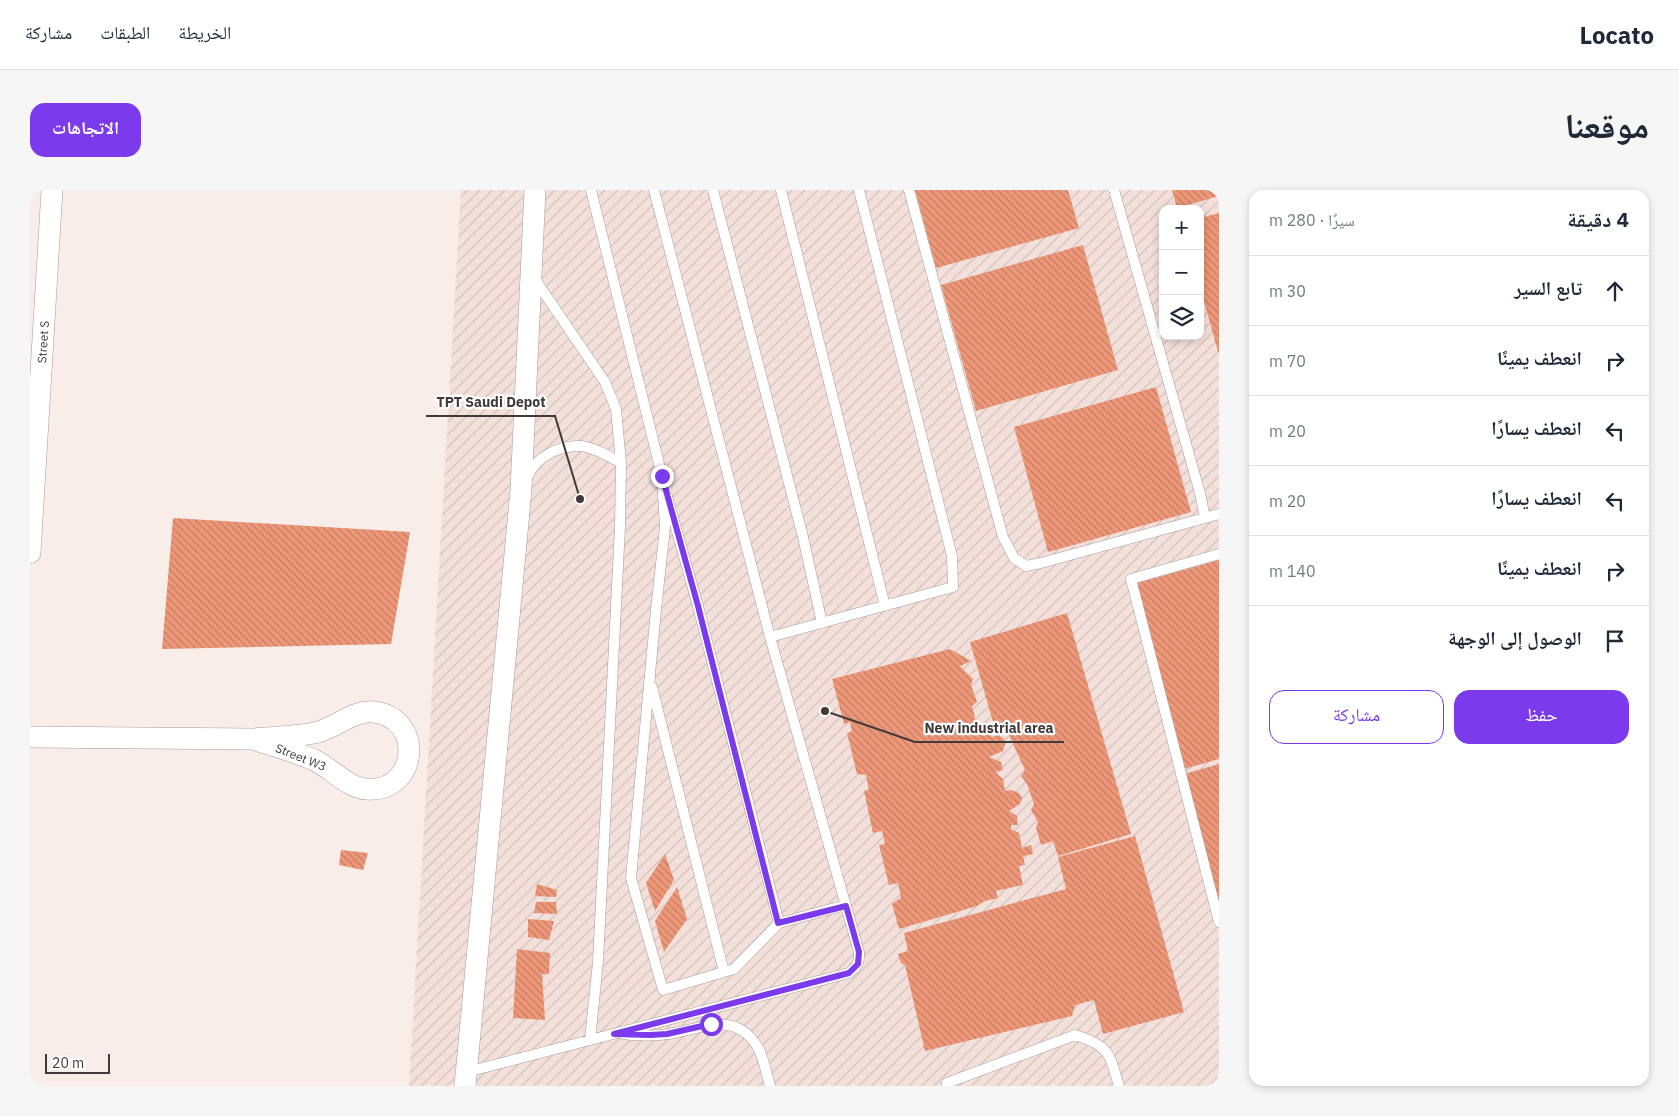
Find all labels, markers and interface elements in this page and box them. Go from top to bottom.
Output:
text: Locato [1579,19,1654,51]
text: مشاركة [25,21,72,44]
text: الطبقات [100,21,150,44]
text: الخريطة [178,21,231,44]
text: موقعنا [1564,102,1649,148]
button: الاتجاهات [30,103,141,157]
map controls [1159,205,1204,340]
button: + [1159,205,1204,250]
text: 4 دقيقة [1567,205,1629,233]
text: سيرًا · 280 m [1269,210,1355,230]
button: − [1159,250,1204,295]
text: تابع السير [1514,276,1582,300]
icon: ahead [1601,277,1629,305]
text: 30 m [1269,281,1306,301]
button: layers [1159,295,1204,340]
street label: Street S [34,320,52,364]
text: انعطف يمينًا [1497,346,1582,370]
icon: right [1601,347,1629,375]
text: 70 m [1269,351,1306,371]
callout: TPT Saudi Depot [426,387,555,416]
text: TPT Saudi Depot [436,393,546,411]
text: انعطف يسارًا [1491,416,1582,440]
icon: left [1601,417,1629,445]
text: 20 m [1269,421,1306,441]
route end [651,465,674,488]
text: انعطف يسارًا [1491,486,1582,510]
icon: left [1601,487,1629,515]
text: 20 m [1269,491,1306,511]
text: انعطف يمينًا [1497,556,1582,580]
icon: right [1601,557,1629,585]
text: 140 m [1269,561,1316,581]
text: الوصول إلى الوجهة [1448,626,1582,650]
icon: arrive [1601,627,1629,655]
button: مشاركة [1269,690,1444,744]
button: حفظ [1454,690,1629,744]
callout: New industrial area [915,713,1064,742]
text: New industrial area [924,719,1054,737]
street label: Street W3 [273,740,329,774]
route start [700,1013,723,1036]
scale bar [45,1051,110,1074]
text: 20 m [52,1054,84,1072]

